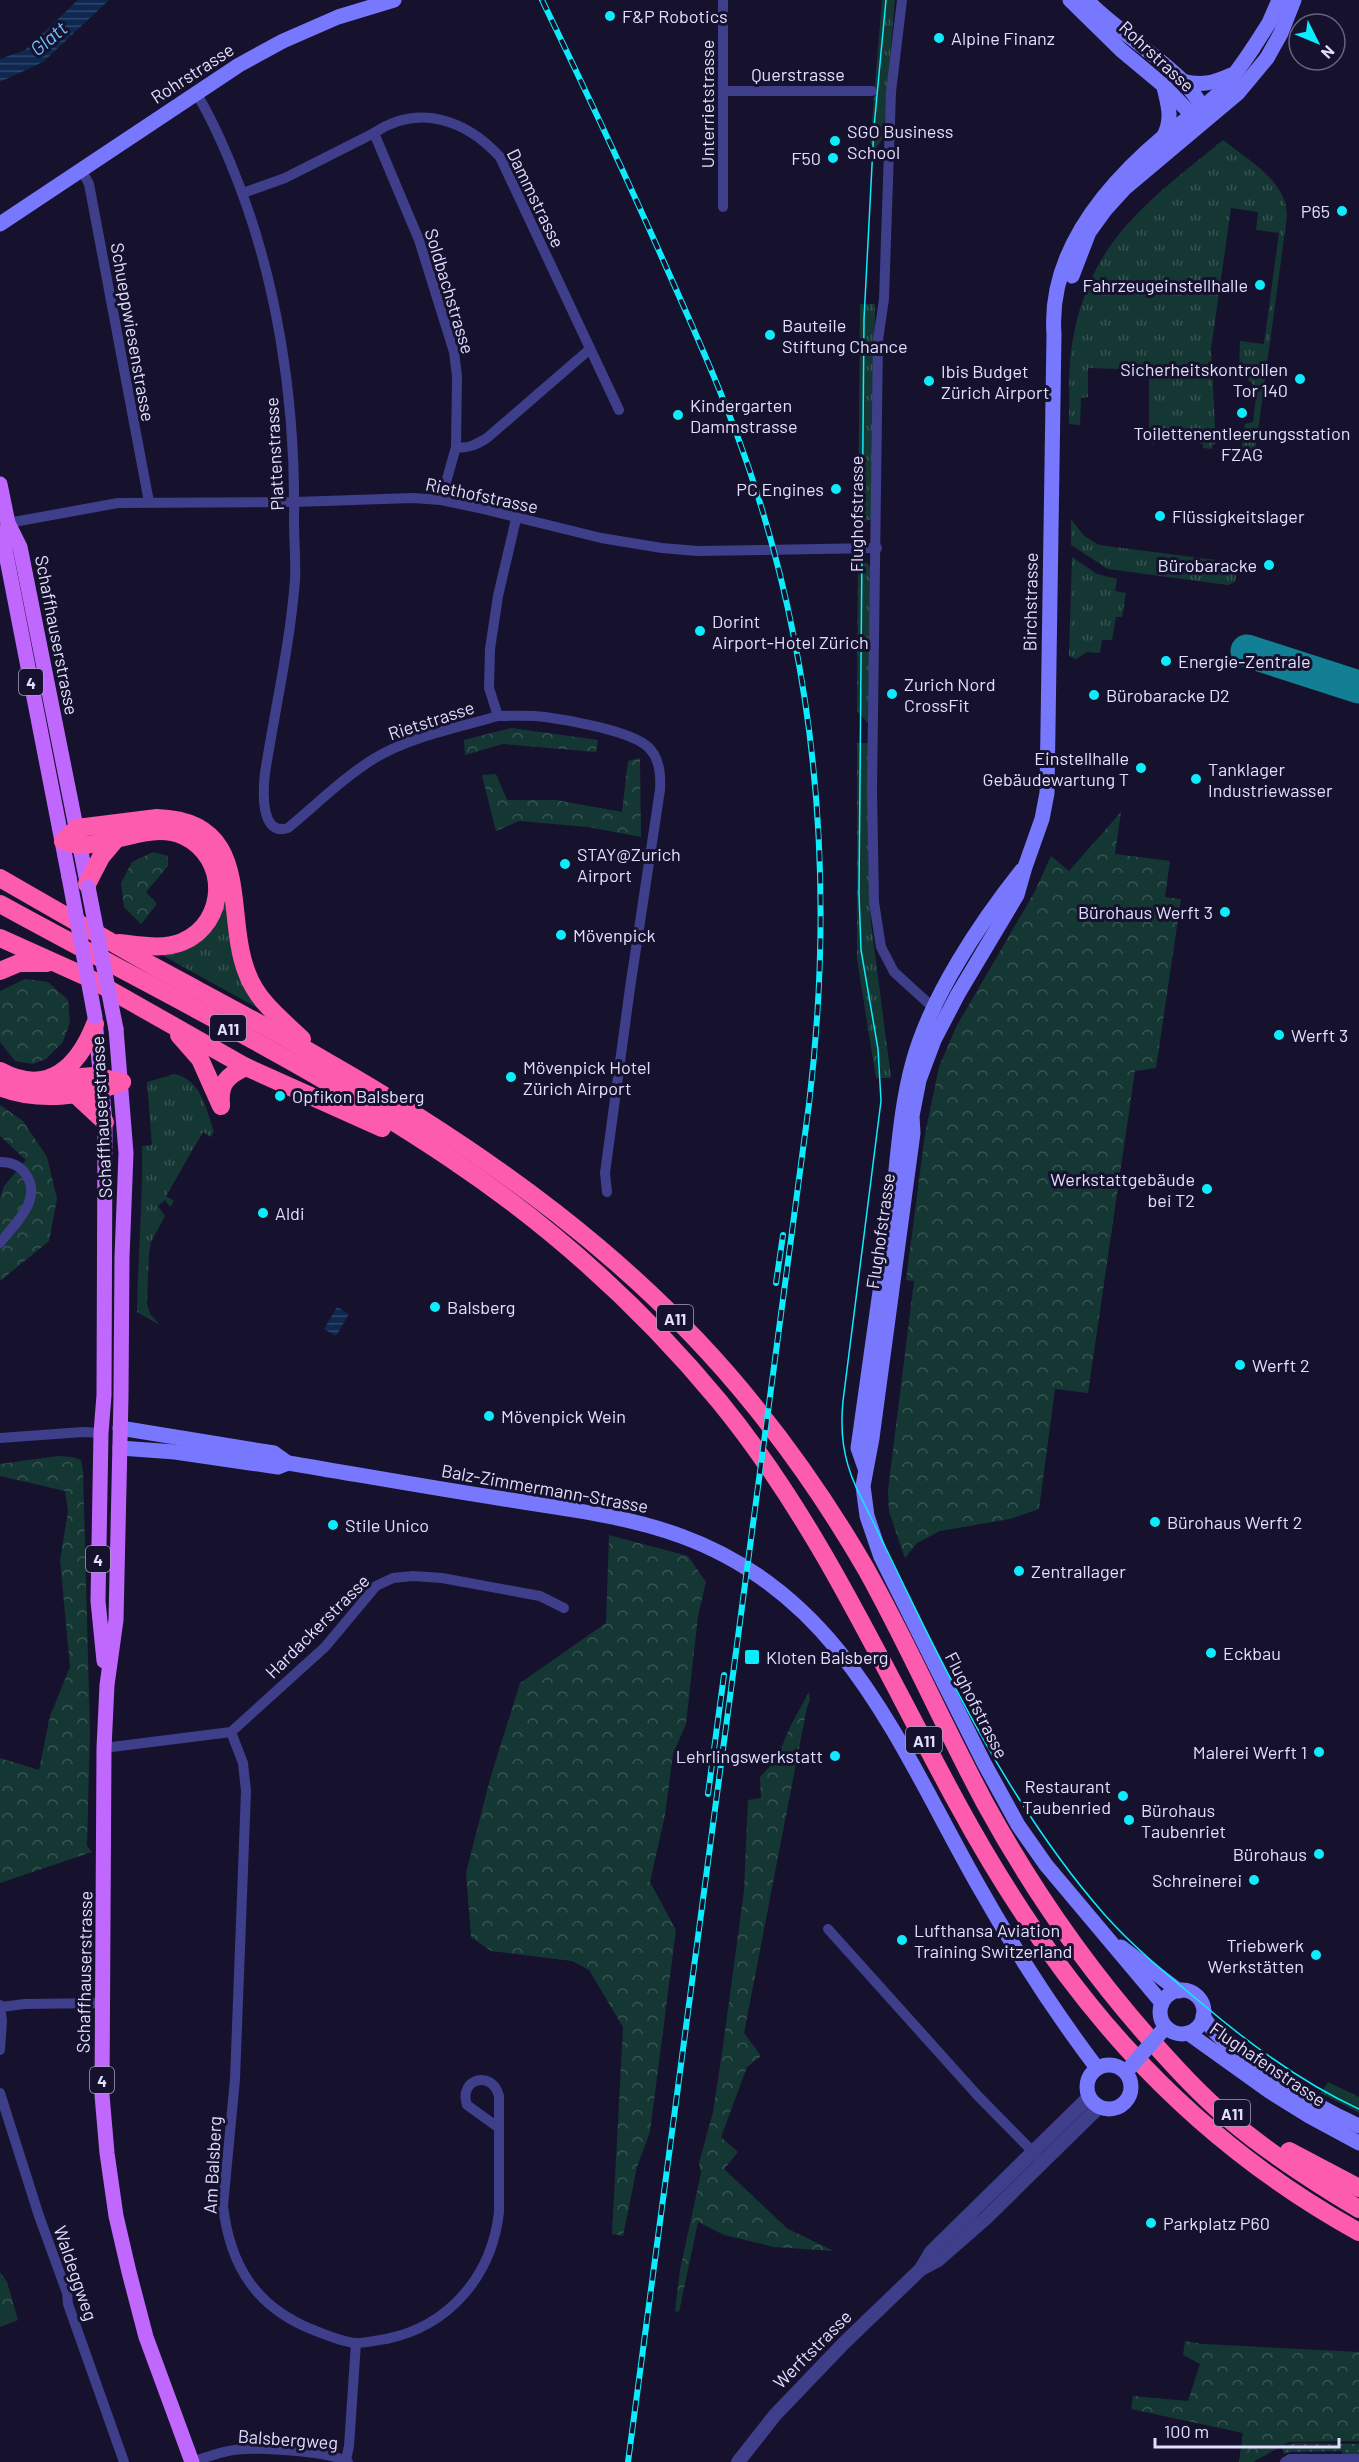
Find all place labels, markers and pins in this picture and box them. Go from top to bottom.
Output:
place label: F&P Robotics [622,5,728,27]
marker: F&P Robotics [603,9,617,23]
place label: Alpine Finanz [951,27,1055,49]
marker: Alpine Finanz [932,31,946,45]
place label: SGO Business School [847,120,953,163]
marker: SGO Business School [828,134,842,148]
place label: F50 [791,147,821,169]
marker: F50 [826,151,840,165]
place label: P65 [1301,200,1330,222]
marker: P65 [1335,204,1349,218]
place label: Fahrzeugeinstellhalle [1082,274,1248,296]
marker: Fahrzeugeinstellhalle [1253,278,1267,292]
place label: Bauteile Stiftung Chance [782,314,908,357]
marker: Bauteile Stiftung Chance [763,328,777,342]
place label: Sicherheitskontrollen Tor 140 [1120,358,1288,401]
place label: Ibis Budget Zürich Airport [941,360,1049,403]
marker: Sicherheitskontrollen Tor 140 [1293,372,1307,386]
marker: Ibis Budget Zürich Airport [922,374,936,388]
place label: Kindergarten Dammstrasse [690,394,798,437]
marker: Toilettenentleerungsstation FZAG [1235,406,1249,420]
marker: Kindergarten Dammstrasse [671,408,685,422]
place label: Toilettenentleerungsstation FZAG [1134,422,1350,465]
place label: PC Engines [736,478,824,500]
marker: PC Engines [829,482,843,496]
place label: Flüssigkeitslager [1172,505,1305,527]
marker: Flüssigkeitslager [1153,509,1167,523]
place label: Bürobaracke [1158,554,1257,576]
marker: Bürobaracke [1262,558,1276,572]
place label: Dorint Airport-Hotel Zürich [712,610,869,653]
marker: Dorint Airport-Hotel Zürich [693,624,707,638]
place label: Energie-Zentrale [1178,650,1310,672]
marker: Energie-Zentrale [1159,654,1173,668]
place label: Zurich Nord CrossFit [904,673,996,716]
place label: Bürobaracke D2 [1106,684,1230,706]
marker: Zurich Nord CrossFit [885,687,899,701]
marker: Bürobaracke D2 [1087,688,1101,702]
place label: Einstellhalle Gebäudewartung T [982,747,1129,790]
place label: Tanklager Industriewasser [1208,758,1333,801]
marker: Einstellhalle Gebäudewartung T [1134,761,1148,775]
marker: Tanklager Industriewasser [1189,772,1203,786]
place label: STAY@Zurich Airport [577,843,681,886]
marker: STAY@Zurich Airport [558,857,572,871]
place label: Bürohaus Werft 3 [1078,901,1213,923]
marker: Bürohaus Werft 3 [1218,905,1232,919]
place label: Mövenpick [573,924,656,946]
marker: Mövenpick [554,928,568,942]
place label: Werft 3 [1291,1024,1348,1046]
marker: Werft 3 [1272,1028,1286,1042]
place label: Mövenpick Hotel Zürich Airport [523,1056,651,1099]
marker: Mövenpick Hotel Zürich Airport [504,1070,518,1084]
place label: Opfikon Balsberg [292,1085,424,1107]
marker: Opfikon Balsberg [273,1089,287,1103]
place label: Werkstattgebäude bei T2 [1050,1168,1195,1211]
marker: Werkstattgebäude bei T2 [1200,1182,1214,1196]
place label: Aldi [275,1202,304,1224]
marker: Aldi [256,1206,270,1220]
place label: Balsberg [447,1296,515,1318]
marker: Balsberg [428,1300,442,1314]
place label: Werft 2 [1252,1354,1310,1376]
marker: Werft 2 [1233,1358,1247,1372]
place label: Mövenpick Wein [501,1405,626,1427]
marker: Mövenpick Wein [482,1409,496,1423]
place label: Bürohaus Werft 2 [1167,1511,1302,1533]
place label: Stile Unico [345,1514,429,1536]
marker: Bürohaus Werft 2 [1148,1515,1162,1529]
marker: Stile Unico [326,1518,340,1532]
place label: Zentrallager [1031,1560,1126,1582]
marker: Zentrallager [1012,1564,1026,1578]
place label: Eckbau [1223,1642,1281,1664]
place label: Kloten Balsberg [766,1646,888,1668]
marker: Eckbau [1204,1646,1218,1660]
marker: Kloten Balsberg [743,1648,761,1666]
place label: Malerei Werft 1 [1193,1741,1307,1763]
place label: Lehrlingswerkstatt [676,1745,823,1767]
marker: Malerei Werft 1 [1312,1745,1326,1759]
marker: Lehrlingswerkstatt [828,1749,842,1763]
place label: Restaurant Taubenried [1023,1775,1111,1818]
marker: Restaurant Taubenried [1116,1789,1130,1803]
place label: Bürohaus Taubenriet [1141,1799,1226,1842]
marker: Bürohaus Taubenriet [1122,1813,1136,1827]
place label: Bürohaus [1233,1843,1307,1865]
marker: Bürohaus [1312,1847,1326,1861]
place label: Schreinerei [1152,1869,1242,1891]
marker: Schreinerei [1247,1873,1261,1887]
place label: Lufthansa Aviation Training Switzerland [914,1919,1072,1962]
marker: Lufthansa Aviation Training Switzerland [895,1933,909,1947]
place label: Triebwerk Werkstätten [1207,1934,1304,1977]
marker: Triebwerk Werkstätten [1309,1948,1323,1962]
place label: Parkplatz P60 [1163,2212,1270,2234]
marker: Parkplatz P60 [1144,2216,1158,2230]

